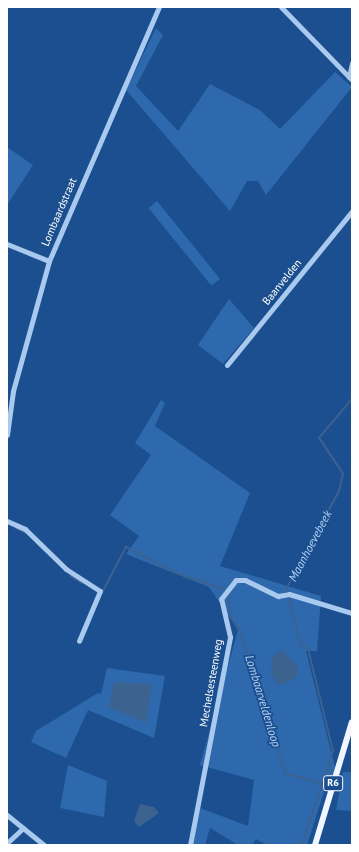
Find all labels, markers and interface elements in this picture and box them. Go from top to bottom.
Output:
street label: Lombaardstraat [39,176,79,248]
street label: Baanvelden [260,257,304,307]
water label: Maanhoevebeek [285,508,335,584]
street label: Mechelsesteenweg [197,638,225,728]
water label: Lombaarveldenloop [242,653,284,749]
road number: R6 [323,775,343,791]

